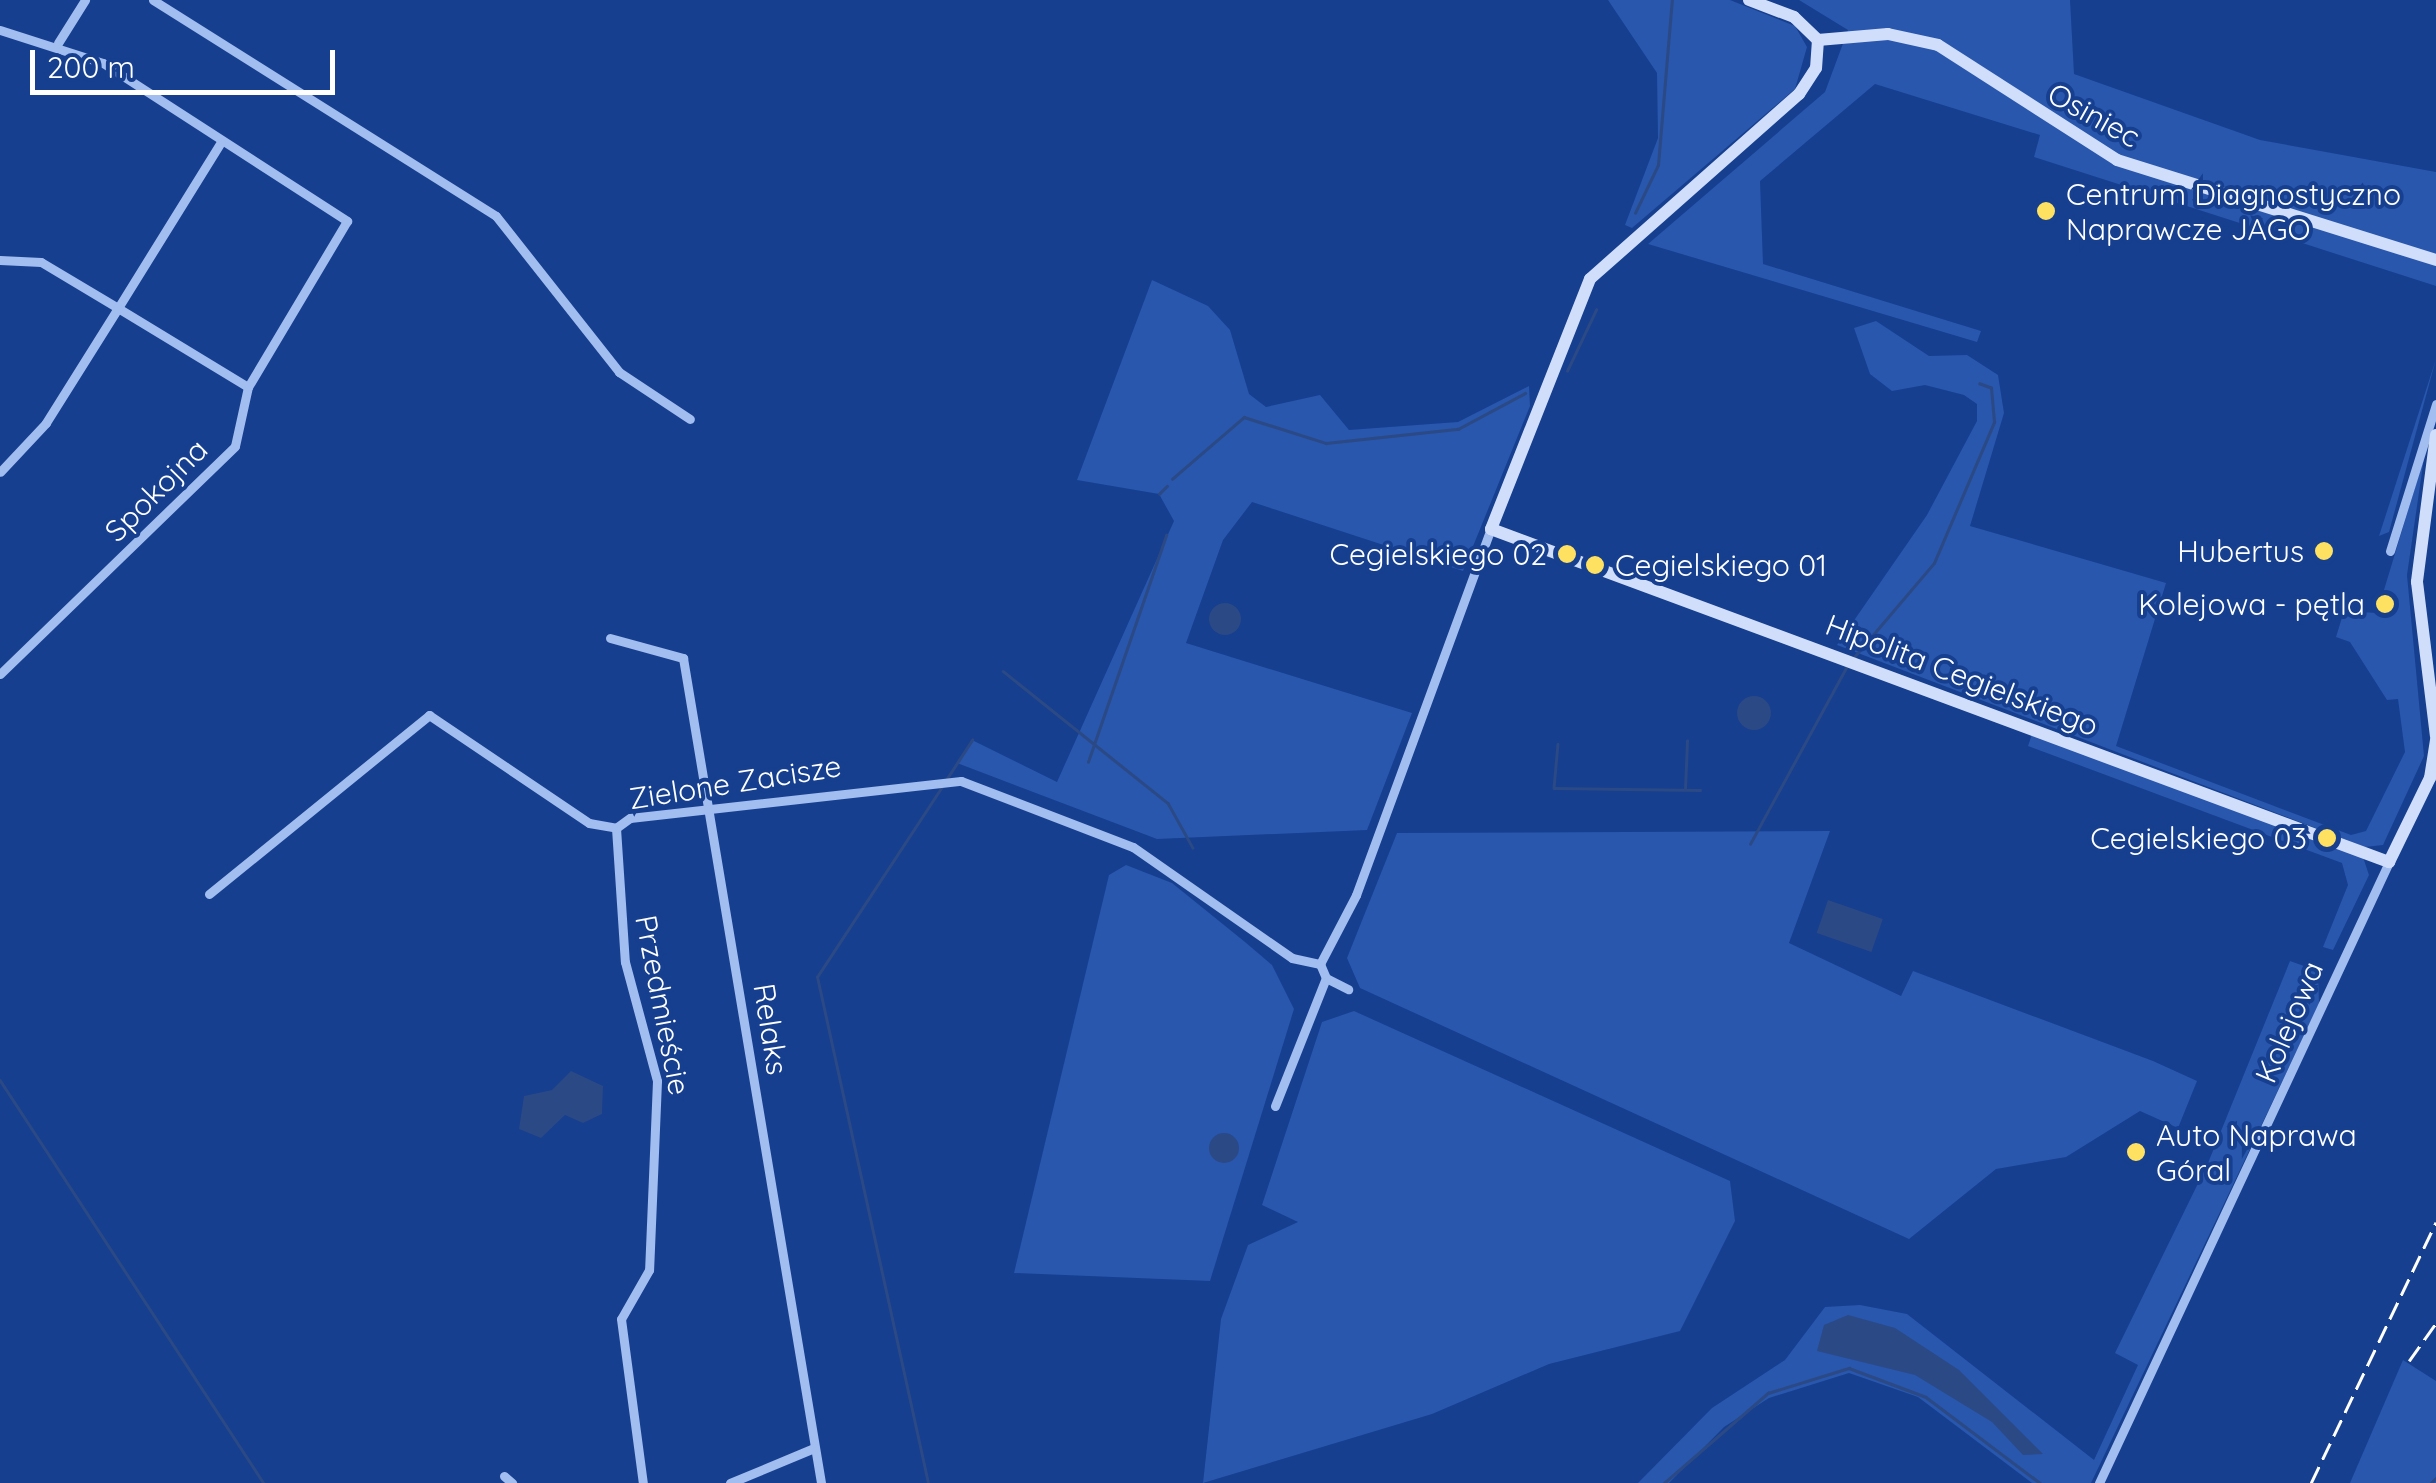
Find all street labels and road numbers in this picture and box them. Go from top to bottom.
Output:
street label: Osiniec [2042,75,2146,155]
street label: Spokojna [97,431,215,549]
street label: Hipolita Cegielskiego [1821,606,2103,744]
street label: Zielone Zacisze [626,747,844,817]
street label: Przedmieście [628,912,698,1098]
street label: Kolejowa [2247,956,2331,1088]
street label: Relaks [746,981,796,1077]

